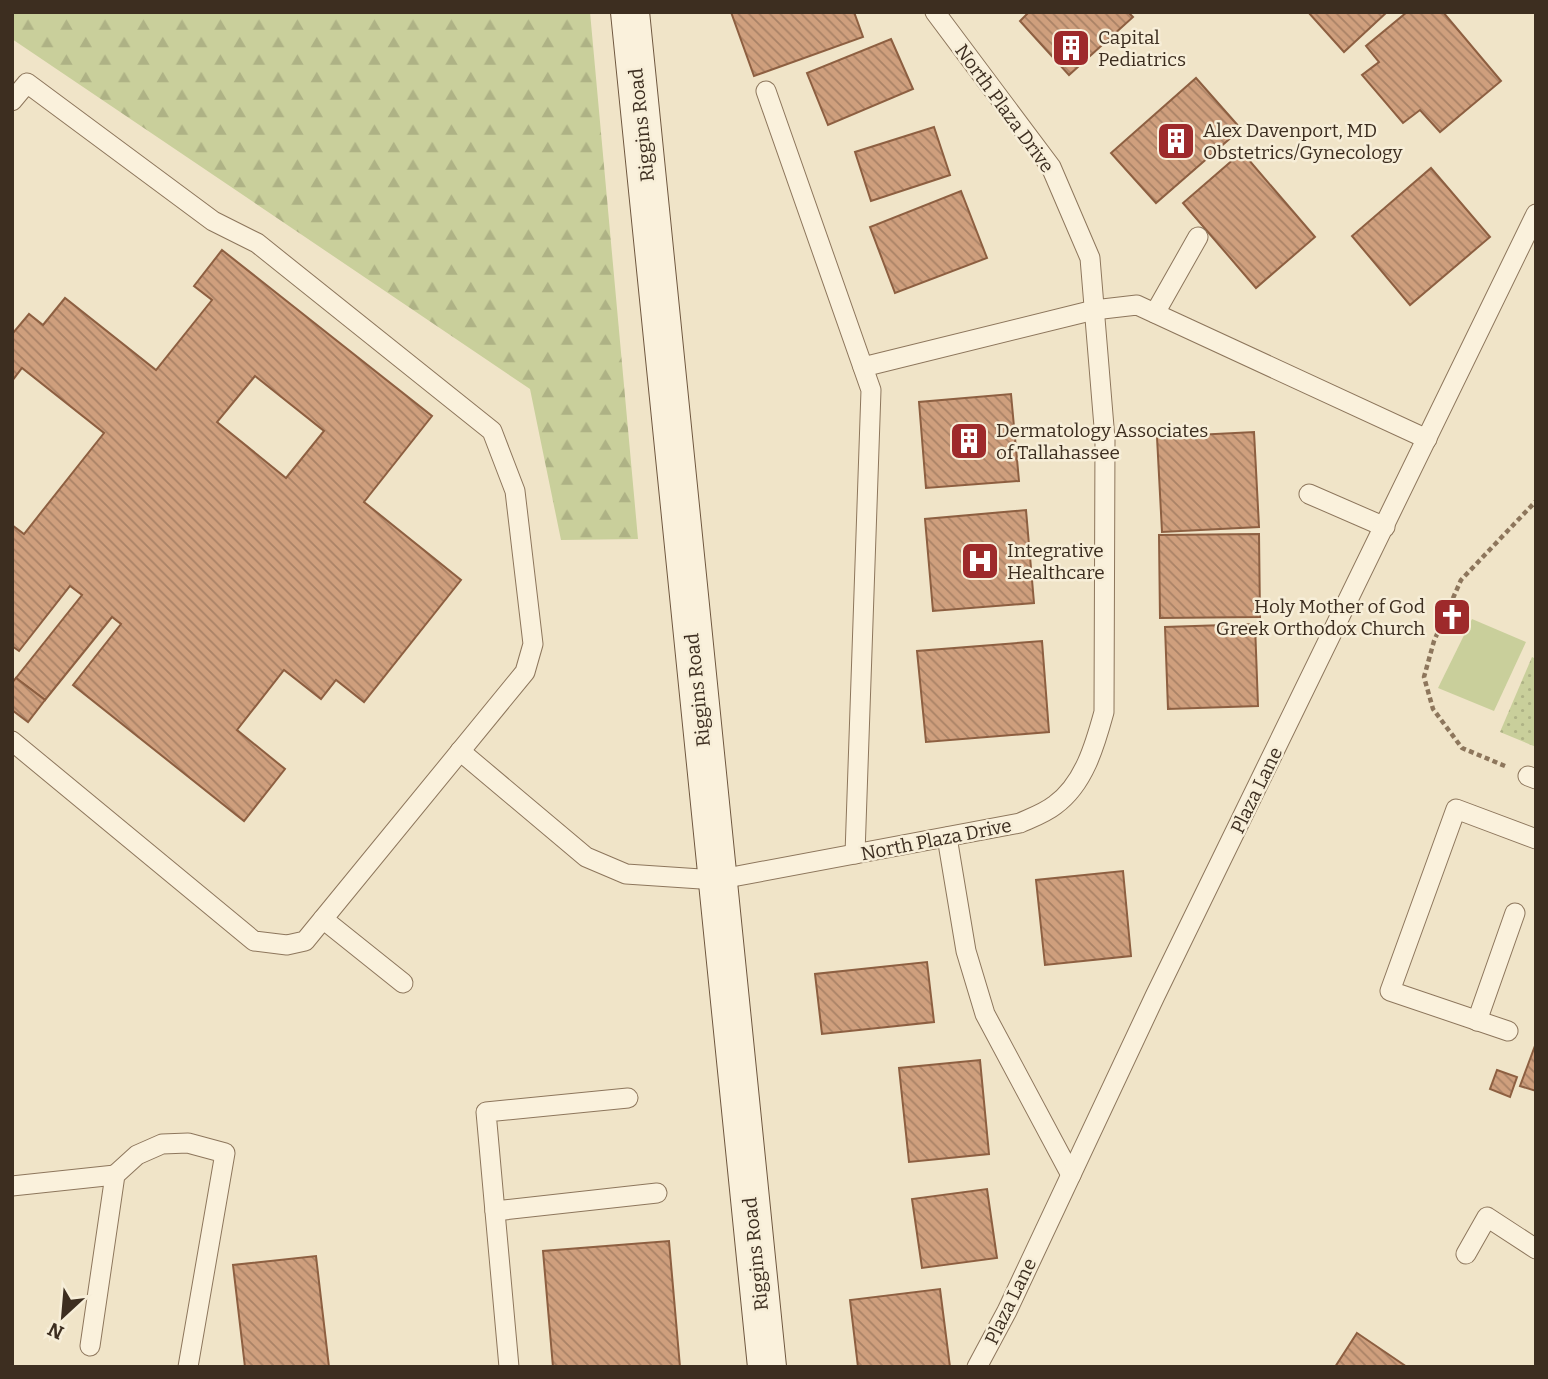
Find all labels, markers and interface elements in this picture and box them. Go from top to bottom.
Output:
place label: Capital Pediatrics [1098,26,1186,71]
building icon: Capital Pediatrics [1050,27,1092,69]
street label: North Plaza Drive [950,40,1059,177]
street label: Riggins Road [624,67,659,183]
place label: Alex Davenport, MD Obstetrics/Gynecology [1203,119,1404,164]
building icon: Alex Davenport, MD Obstetrics/Gynecology [1155,120,1197,162]
place label: Dermatology Associates of Tallahassee [996,419,1208,464]
building icon: Dermatology Associates of Tallahassee [948,420,990,462]
place label: Integrative Healthcare [1007,539,1105,584]
hospital icon: Integrative Healthcare [959,540,1001,582]
place label: Holy Mother of God Greek Orthodox Church [1216,595,1425,640]
church icon: Holy Mother of God Greek Orthodox Church [1431,596,1473,638]
street label: Riggins Road [680,632,715,748]
street label: Plaza Lane [1226,743,1287,837]
street label: North Plaza Drive [859,814,1013,865]
street label: Riggins Road [738,1196,773,1312]
street label: Plaza Lane [980,1254,1041,1348]
north arrow [28,1281,98,1351]
text: N [44,1317,67,1344]

